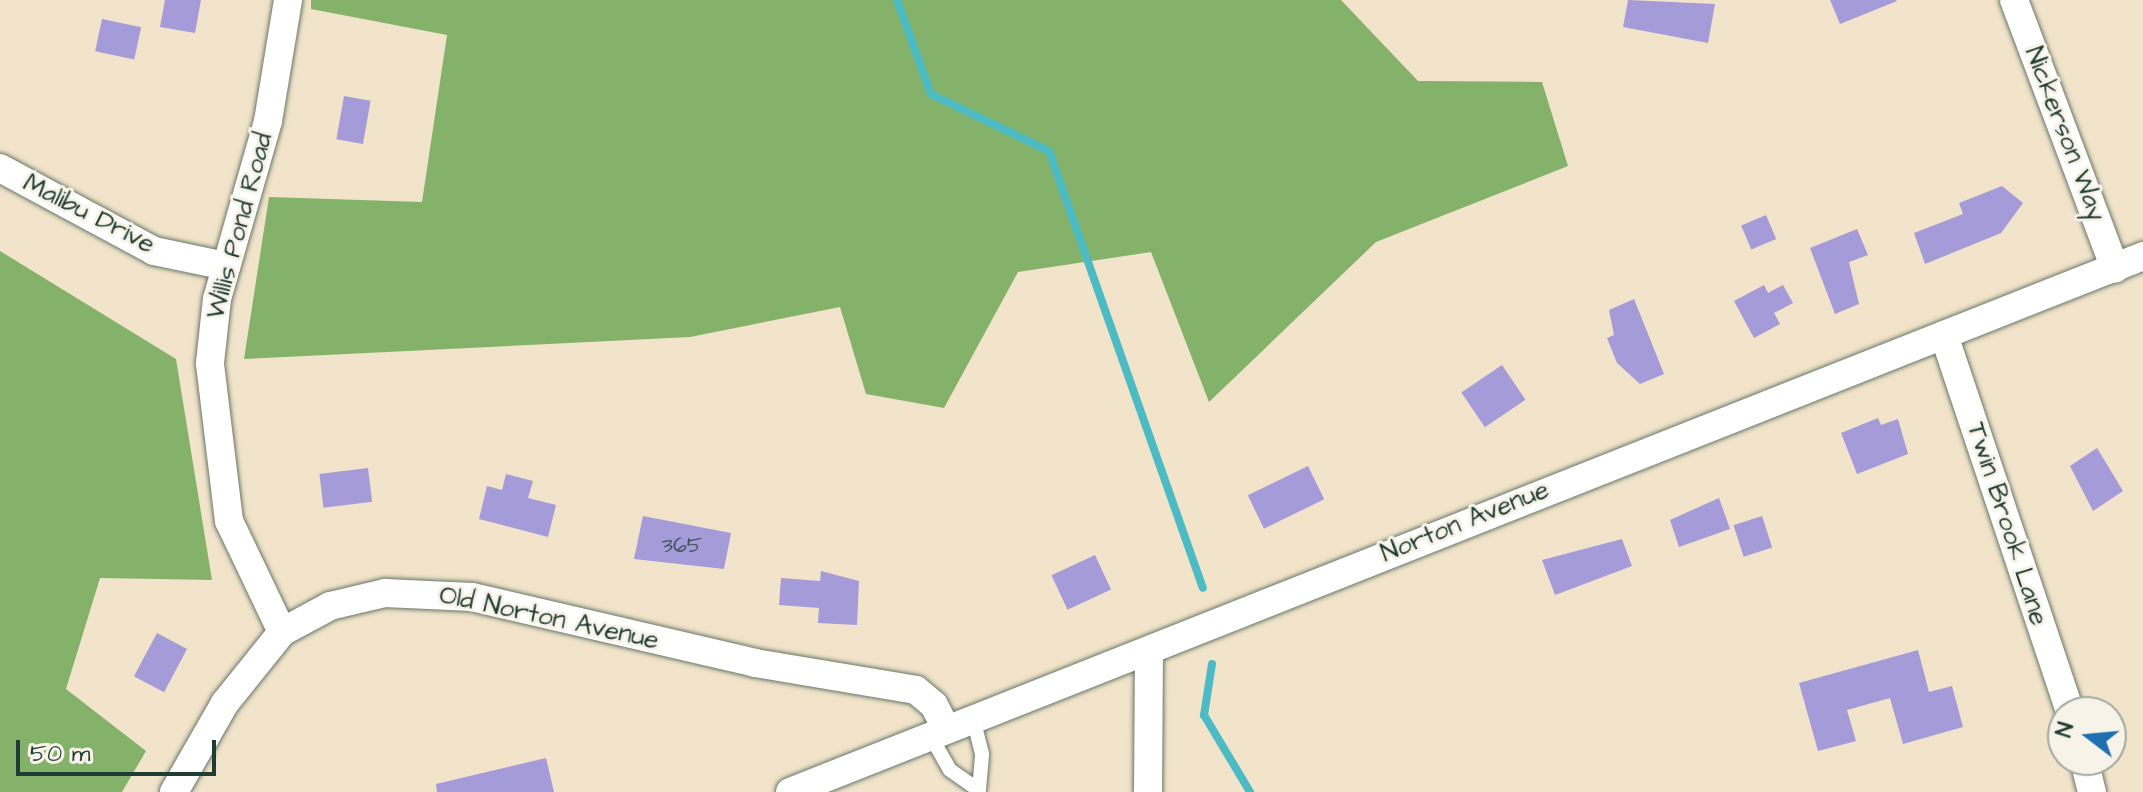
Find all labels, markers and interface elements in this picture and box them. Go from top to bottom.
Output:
street label: Nickerson Way [2017,42,2113,226]
street label: Willis Pond Road [200,129,280,323]
street label: Malibu Drive [18,167,160,261]
street label: Twin Brook Lane [1960,419,2054,629]
street label: Norton Avenue [1377,474,1553,570]
house number: 365 [662,533,702,559]
street label: Old Norton Avenue [436,580,662,656]
north arrow [2047,696,2127,776]
text: N [2049,719,2082,741]
scale bar [20,724,220,774]
text: 50 m [30,737,90,771]

